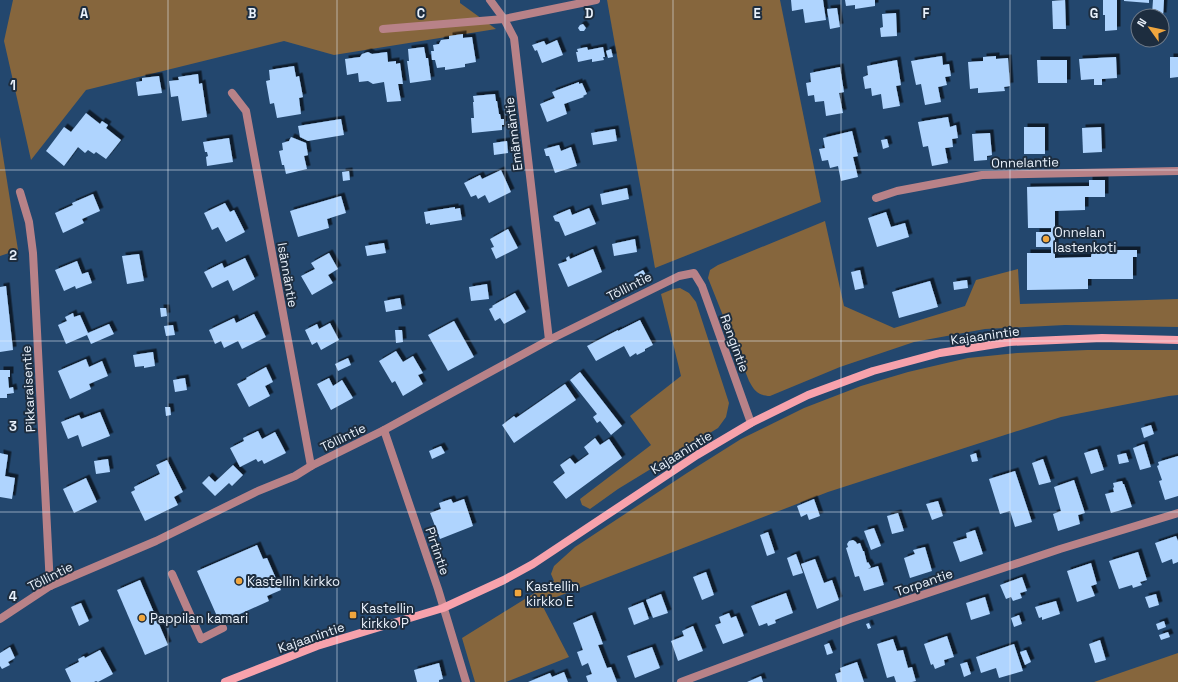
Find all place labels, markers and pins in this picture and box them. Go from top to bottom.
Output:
place label: Onnelan lastenkoti [1054,224,1116,256]
marker: Onnelan lastenkoti [1041,234,1051,244]
place label: Kastellin kirkko [247,573,340,590]
marker: Kastellin kirkko [234,576,244,586]
place label: Kastellin kirkko E [526,578,579,610]
marker: Kastellin kirkko E [513,588,523,598]
place label: Kastellin kirkko P [361,600,414,632]
place label: Pappilan kamari [150,610,248,627]
marker: Kastellin kirkko P [348,610,358,620]
marker: Pappilan kamari [137,613,147,623]

